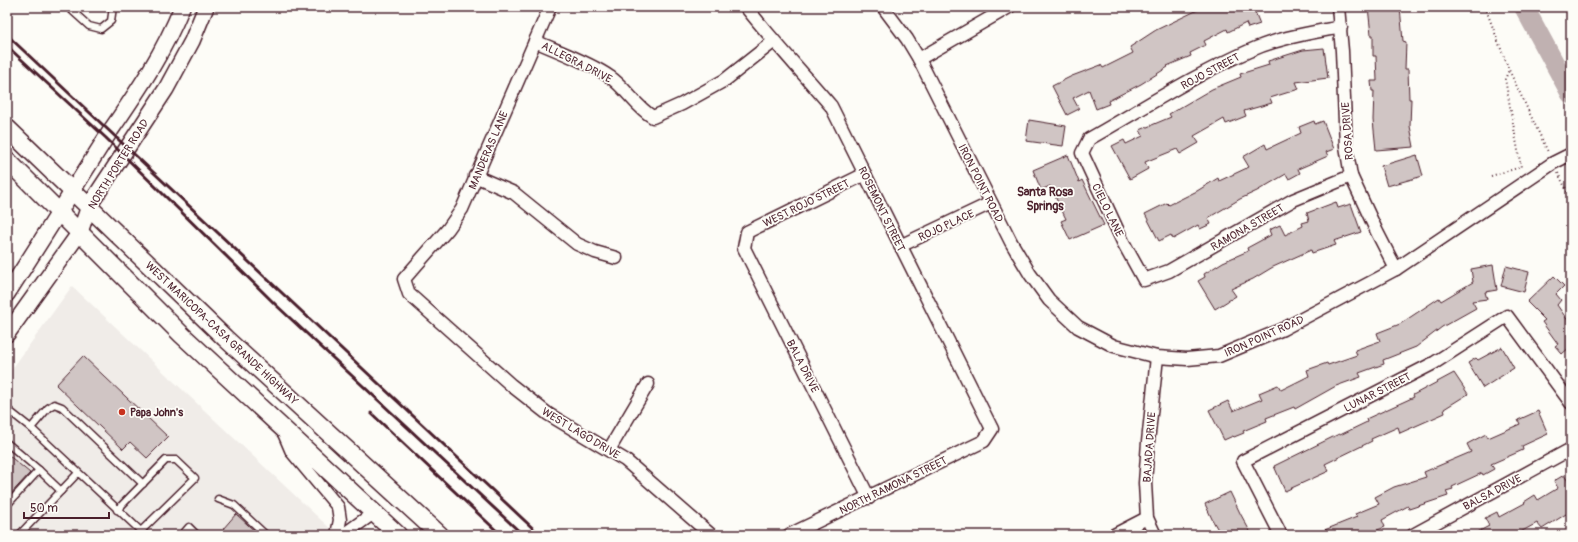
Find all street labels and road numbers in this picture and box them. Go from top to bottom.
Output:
street label: ALLEGRA DRIVE [539,39,614,86]
street label: ROJO STREET [1179,51,1242,92]
street label: ROSA DRIVE [1339,101,1356,160]
street label: MANDERAS LANE [466,109,511,191]
street label: NORTH PORTER ROAD [85,117,151,212]
street label: IRON POINT ROAD [955,142,1006,224]
street label: ROSEMONT STREET [855,165,908,254]
street label: WEST ROJO STREET [761,177,852,230]
street label: CIELO LANE [1089,181,1126,239]
street label: RAMONA STREET [1209,201,1286,254]
street label: ROJO PLACE [916,207,976,244]
street label: WEST MARICOPA-CASA GRANDE HIGHWAY [143,259,301,408]
street label: IRON POINT ROAD [1222,313,1306,360]
street label: BALA DRIVE [784,338,822,395]
street label: LUNAR STREET [1342,370,1413,415]
street label: WEST LAGO DRIVE [539,405,622,462]
street label: BAJADA DRIVE [1141,411,1158,483]
street label: NORTH RAMONA STREET [837,454,949,517]
street label: BALSA DRIVE [1461,472,1524,513]

